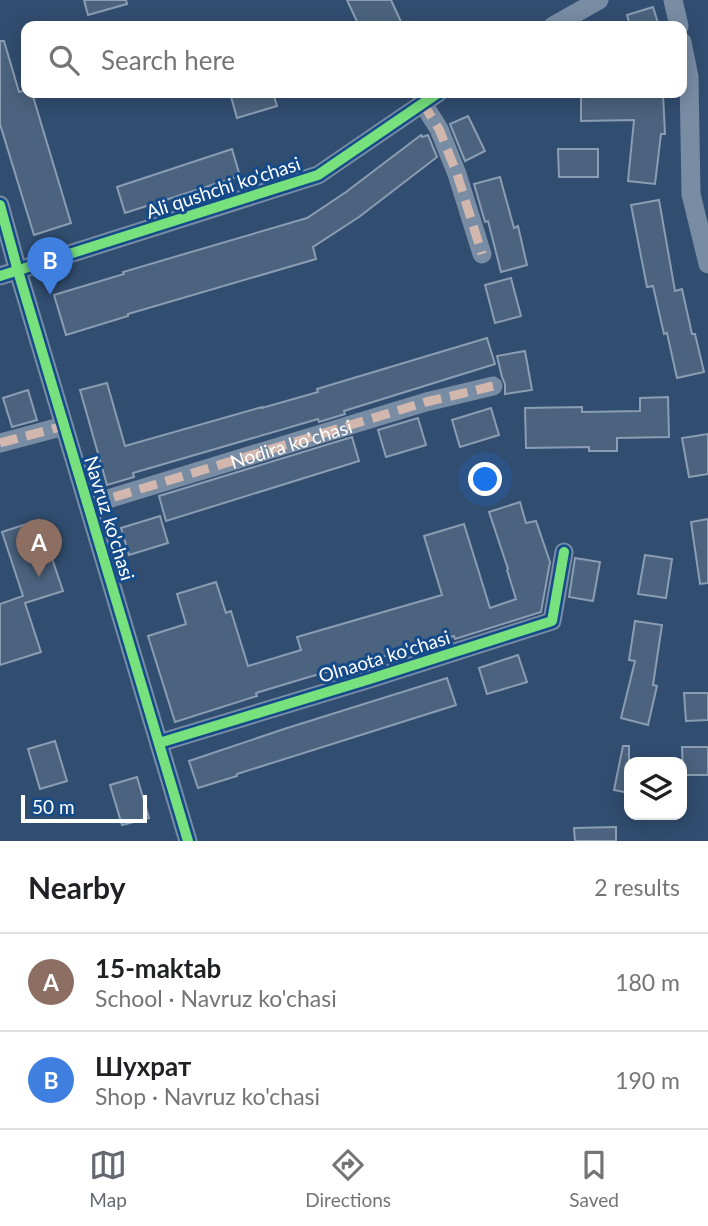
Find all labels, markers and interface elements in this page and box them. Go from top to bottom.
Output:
search box [21,21,687,98]
icon: search [45,41,83,79]
text: Search here [101,44,235,76]
street label: Ali qushchi ko'chasi [143,151,303,223]
pin: B [27,237,73,295]
street label: Nodira ko'chasi [227,414,355,473]
street label: Navruz ko'chasi [80,453,140,583]
your location [468,462,502,496]
pin: A [16,519,62,577]
street label: Olnaota ko'chasi [316,625,452,687]
map controls [624,757,687,820]
button: layers [624,757,687,820]
scale bar [21,792,147,824]
text: 50 m [32,795,75,818]
text: Nearby [28,869,126,905]
text: 2 results [594,873,680,901]
text: 15-maktab [95,952,221,984]
text: A [43,968,59,996]
text: 180 m [615,968,680,996]
text: School · Navruz ko'chasi [95,984,337,1012]
text: Шухрат [95,1050,191,1082]
text: B [43,1066,59,1094]
text: 190 m [615,1066,680,1094]
text: Shop · Navruz ko'chasi [95,1082,320,1110]
tab: Map [89,1146,127,1211]
tab: Directions [305,1146,391,1211]
tab: Saved [569,1146,619,1211]

